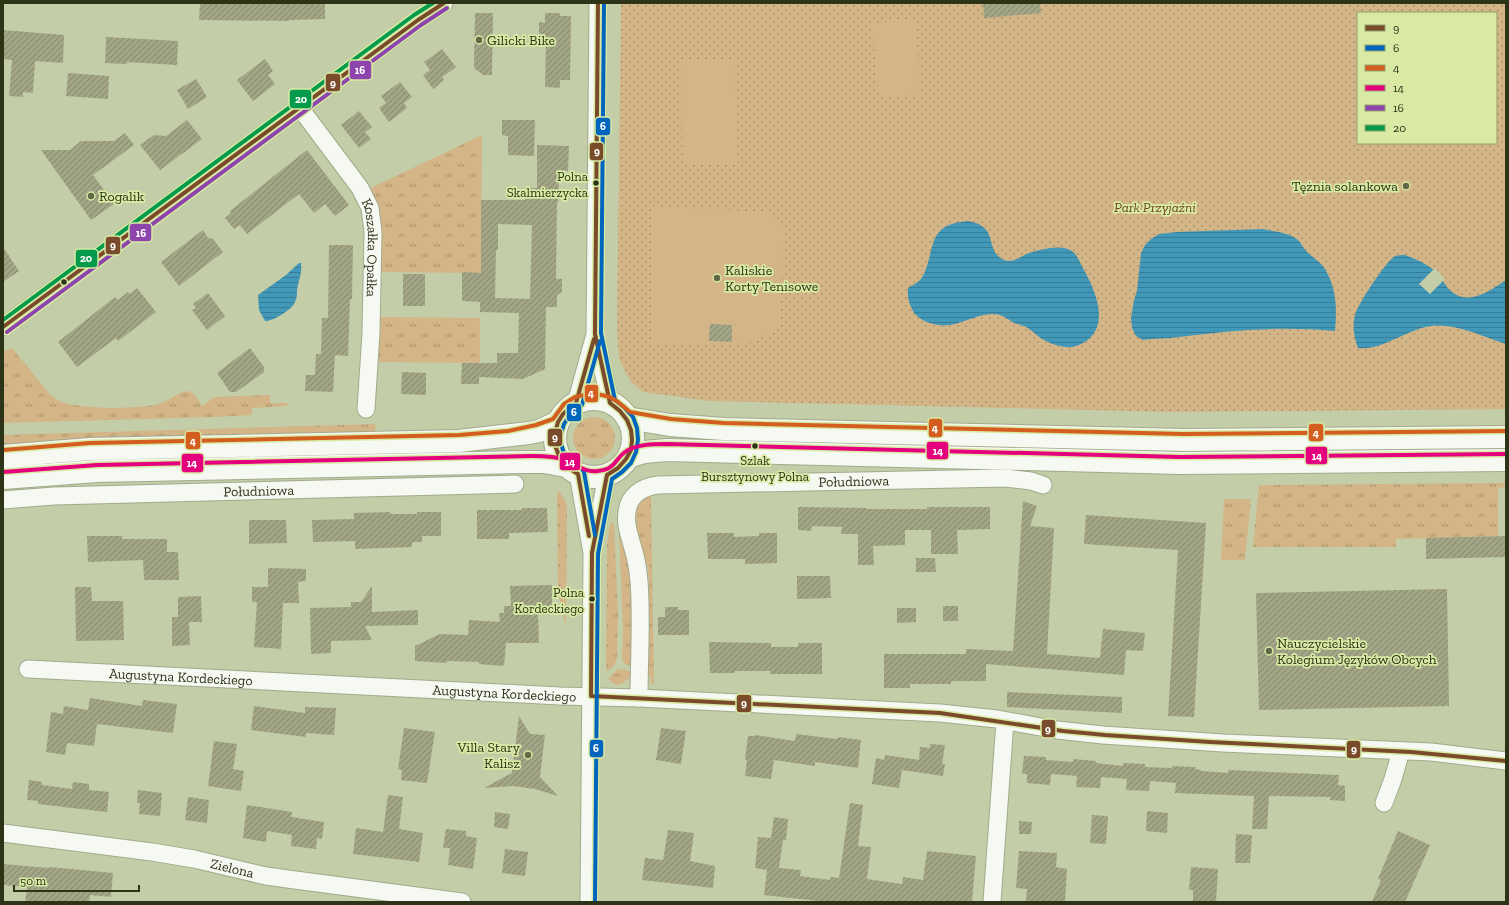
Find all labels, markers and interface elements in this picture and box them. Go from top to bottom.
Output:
legend [1357,12,1497,144]
text: 9 [1393,21,1399,35]
place label: Gilicki Bike [487,32,556,49]
marker: Gilicki Bike [474,35,484,45]
text: 6 [1393,41,1399,55]
line badge: 16 [349,60,372,80]
text: 4 [1393,61,1400,75]
text: 16 [355,64,365,77]
line badge: 9 [325,73,341,92]
text: 9 [330,77,336,90]
text: 14 [1393,81,1405,95]
line badge: 20 [289,89,312,109]
text: 20 [295,93,307,106]
text: 16 [1393,101,1404,115]
line badge: 6 [595,117,611,136]
text: 6 [600,120,606,133]
text: 20 [1393,121,1406,135]
line badge: 9 [589,142,604,161]
text: 9 [594,145,600,158]
place label: Polna Skalmierzycka [507,169,589,200]
marker: Polna Skalmierzycka [591,178,601,188]
place label: Tężnia solankowa [1292,178,1398,195]
marker: Tężnia solankowa [1401,181,1411,191]
place label: Rogalik [99,188,145,205]
marker: Rogalik [86,191,96,201]
street label: Koszałka Opałka [358,196,381,297]
park label: Park Przyjaźni [1114,199,1196,216]
line badge: 16 [129,223,152,242]
text: 16 [136,227,146,240]
line badge: 9 [105,236,121,255]
text: 9 [110,239,116,252]
line badge: 20 [75,249,98,268]
text: 20 [80,252,92,265]
place label: Kaliskie Korty Tenisowe [725,262,819,295]
marker: Kaliskie Korty Tenisowe [712,273,722,283]
unlabelled marker [59,277,69,287]
line badge: 4 [584,384,599,403]
text: 4 [588,387,595,400]
line badge: 6 [566,403,582,422]
text: 6 [571,406,577,419]
line badge: 4 [928,418,943,438]
text: 4 [932,422,939,435]
line badge: 4 [1308,423,1324,442]
text: 4 [1313,427,1320,440]
line badge: 9 [547,428,563,447]
line badge: 4 [185,431,201,450]
text: 9 [552,431,558,444]
text: 4 [190,435,197,448]
marker: Szlak Bursztynowy Polna [750,441,760,451]
line badge: 14 [926,441,949,460]
text: 14 [933,445,944,458]
line badge: 14 [1305,446,1328,465]
text: 14 [1312,450,1323,463]
line badge: 14 [559,452,581,471]
line badge: 14 [181,453,204,473]
place label: Szlak Bursztynowy Polna [701,453,810,484]
text: 14 [565,456,576,469]
text: 14 [187,457,198,470]
street label: Południowa [818,472,890,491]
street label: Południowa [223,482,295,501]
place label: Polna Kordeckiego [514,585,585,616]
marker: Polna Kordeckiego [587,594,597,604]
place label: Nauczycielskie Kolegium Języków Obcych [1277,635,1437,668]
marker: Nauczycielskie Kolegium Języków Obcych [1264,646,1274,656]
street label: Augustyna Kordeckiego [108,665,253,689]
street label: Augustyna Kordeckiego [432,682,576,705]
line badge: 9 [736,694,752,713]
text: 9 [741,697,747,710]
line badge: 9 [1041,719,1056,738]
text: 9 [1045,723,1051,736]
place label: Villa Stary Kalisz [456,739,521,772]
line badge: 6 [589,739,604,758]
line badge: 9 [1346,740,1361,759]
text: 6 [593,742,599,755]
text: 9 [1351,743,1357,756]
marker: Villa Stary Kalisz [523,750,533,760]
street label: Zielona [209,855,256,882]
scale bar [14,867,139,893]
text: 50 m [20,874,47,888]

